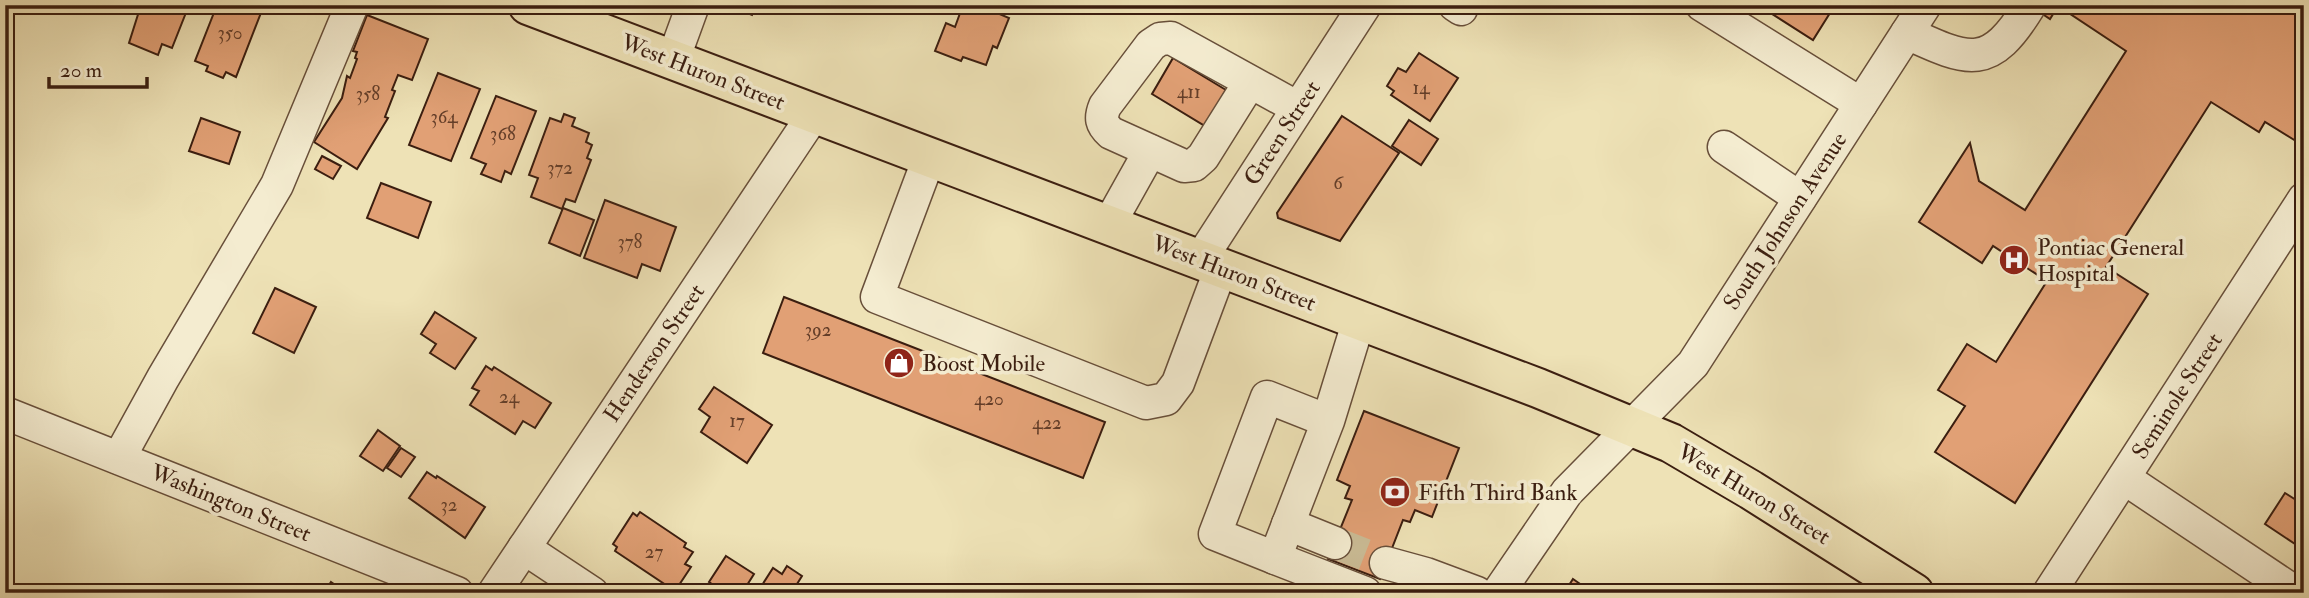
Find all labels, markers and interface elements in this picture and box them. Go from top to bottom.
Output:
house number: 350 [217,21,243,45]
street label: West Huron Street [616,27,789,117]
scale bar [49,46,147,90]
text: 20 m [60,57,102,84]
street label: Green Street [1237,75,1327,191]
house number: 14 [1412,76,1430,100]
house number: 411 [1177,80,1201,104]
house number: 358 [356,82,380,106]
house number: 364 [430,105,458,129]
house number: 368 [490,122,516,146]
street label: South Johnson Avenue [1717,126,1853,315]
house number: 372 [547,156,573,180]
house number: 6 [1333,171,1344,195]
street label: West Huron Street [1147,228,1320,318]
house number: 378 [618,230,643,254]
place label: Pontiac General Hospital [2037,233,2184,289]
hospital icon: Pontiac General Hospital [1997,243,2031,277]
street label: Henderson Street [597,278,711,428]
house number: 392 [805,318,831,342]
street label: Seminole Street [2125,327,2229,465]
shop icon: Boost Mobile [882,346,916,380]
place label: Boost Mobile [922,349,1045,378]
house number: 24 [499,385,520,409]
house number: 420 [974,387,1004,411]
house number: 17 [729,409,745,433]
house number: 422 [1032,411,1062,435]
street label: West Huron Street [1671,436,1836,551]
street label: Washington Street [146,457,316,548]
bank icon: Fifth Third Bank [1378,475,1412,509]
place label: Fifth Third Bank [1418,478,1577,507]
house number: 32 [441,493,457,517]
house number: 27 [645,540,663,564]

